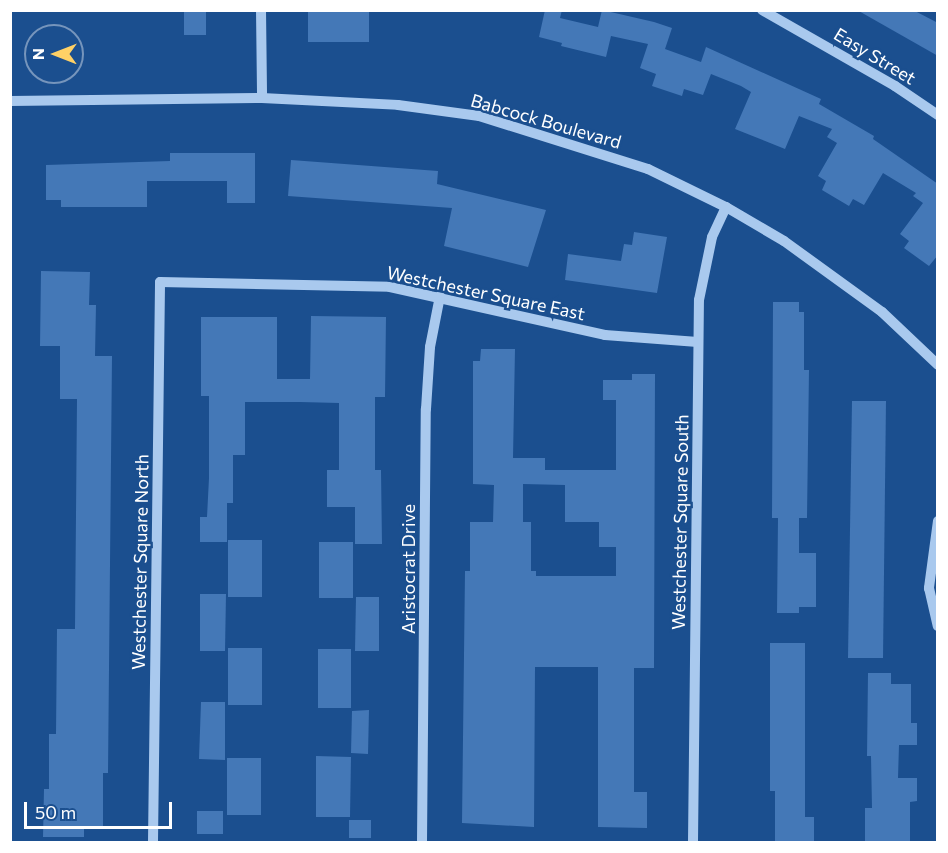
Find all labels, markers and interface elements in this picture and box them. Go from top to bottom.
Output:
street label: Easy Street [830,23,920,89]
north arrow [24,24,84,84]
text: N [28,48,47,60]
street label: Babcock Boulevard [468,89,624,153]
street label: Westchester Square East [385,261,587,325]
street label: Westchester Square South [667,414,693,630]
street label: Westchester Square North [127,454,153,670]
street label: Aristocrat Drive [397,504,419,634]
scale bar [27,790,176,828]
text: 50 m [35,801,76,823]

